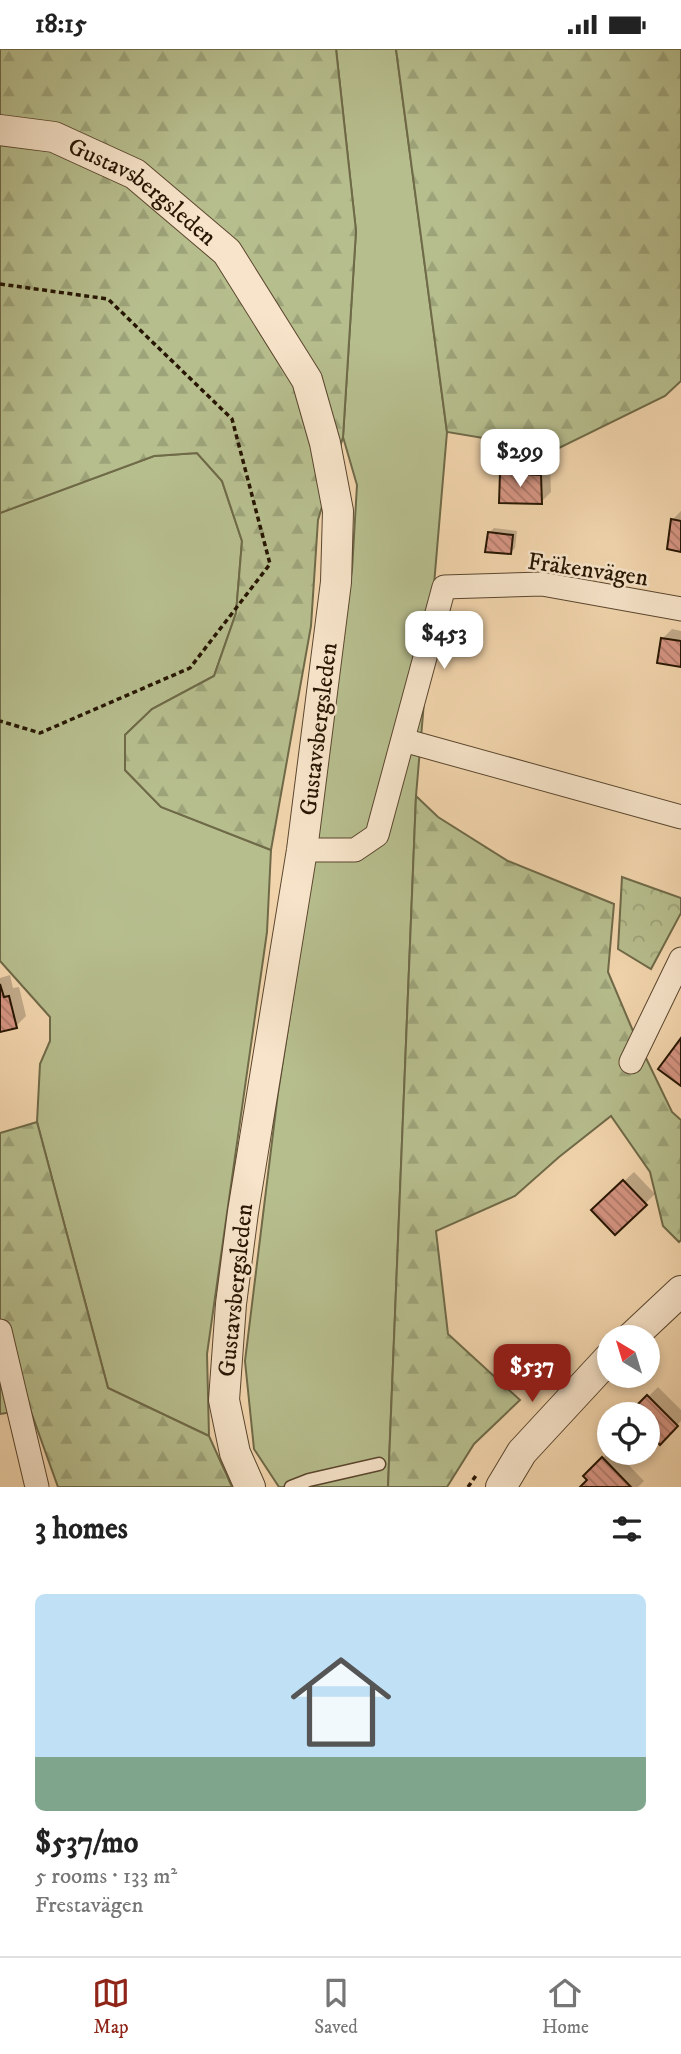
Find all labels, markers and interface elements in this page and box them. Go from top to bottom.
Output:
text: 18:15 [35,8,87,41]
street label: Gustavsbergsleden [63,132,223,253]
pin: $299 [479,429,561,489]
text: $299 [497,437,543,466]
street label: Fräkenvägen [526,547,651,593]
pin: $453 [403,611,485,671]
text: $453 [421,619,467,648]
street label: Gustavsbergsleden [293,640,345,817]
street label: Gustavsbergsleden [212,1202,260,1378]
north arrow [597,1325,660,1388]
map controls [597,1325,660,1465]
pin: $537 [491,1345,573,1404]
text: $537 [510,1352,554,1381]
button: locate [597,1402,660,1465]
icon: filters [608,1510,646,1548]
text: 3 homes [35,1511,128,1548]
icon: home [278,1639,404,1765]
text: $537/mo [35,1825,138,1862]
text: 5 rooms · 133 m² [35,1862,177,1891]
text: Frestavägen [35,1891,143,1920]
tab: Map [92,1974,130,2039]
tab: Saved [314,1974,358,2039]
tab: Home [542,1974,589,2039]

